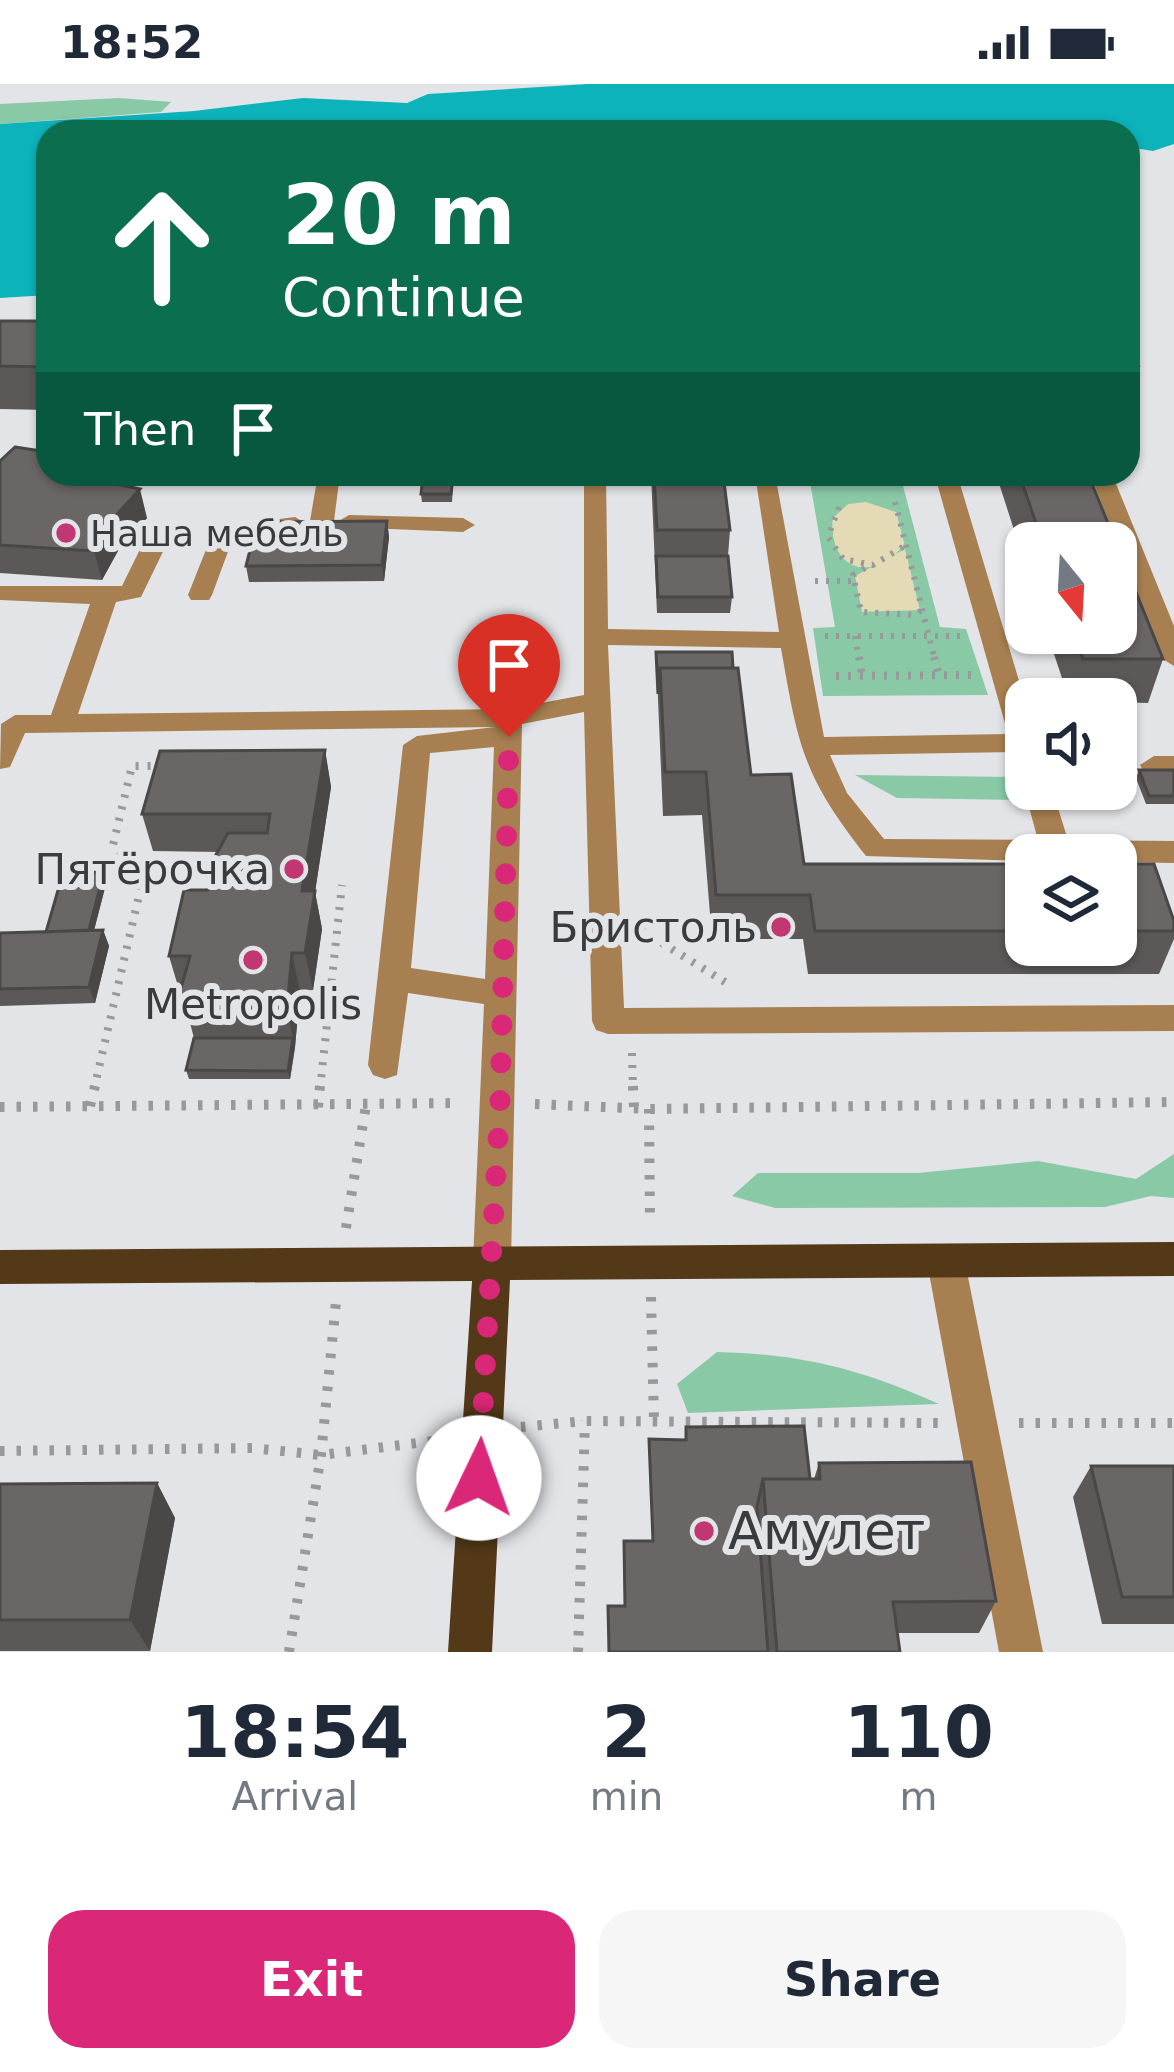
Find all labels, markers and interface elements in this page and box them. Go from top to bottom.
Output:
text: 18:52 [60,16,203,69]
text: 20 m [282,166,516,264]
icon: ahead [84,168,240,324]
text: Continue [282,266,525,329]
icon: arrive [220,396,286,462]
text: Then [84,403,196,456]
place label: Наша мебель [90,513,343,554]
marker: Наша мебель [53,520,79,546]
north arrow [1005,522,1137,654]
map controls [1005,522,1137,966]
pin [458,614,560,737]
icon: arrive [476,632,542,698]
button: sound [1005,678,1137,810]
button: layers [1005,834,1137,966]
place label: Пятёрочка [35,845,270,894]
marker: Пятёрочка [281,856,307,882]
place label: Бристоль [549,903,757,952]
marker: Бристоль [768,914,794,940]
marker: Metropolis [240,947,266,973]
place label: Metropolis [144,980,362,1029]
position arrow [416,1415,542,1541]
place label: Амулет [728,1502,925,1561]
marker: Амулет [691,1518,717,1544]
text: 18:54 [180,1690,409,1774]
text: 2 [601,1690,651,1774]
text: 110 [843,1690,994,1774]
text: Arrival [231,1774,358,1819]
text: min [590,1774,663,1819]
text: m [900,1774,938,1819]
button: Exit [48,1910,575,2048]
button: Share [599,1910,1126,2048]

